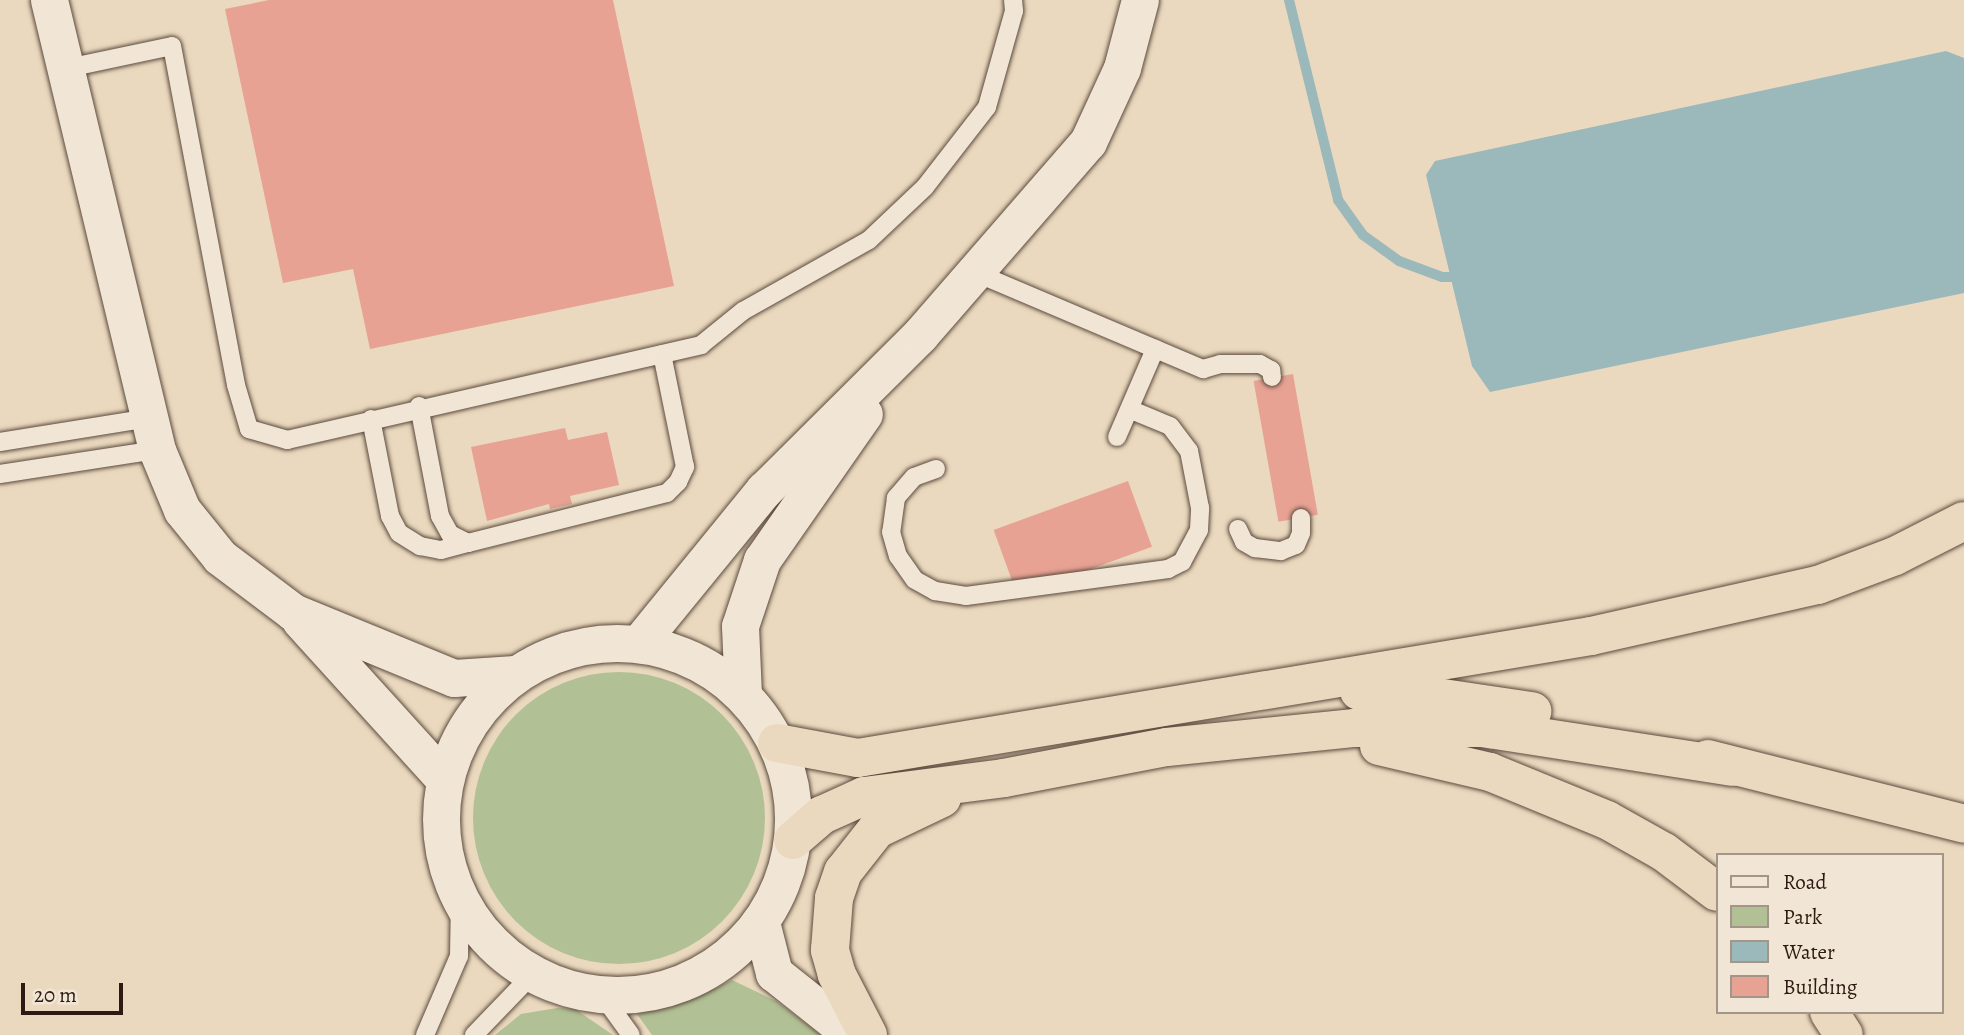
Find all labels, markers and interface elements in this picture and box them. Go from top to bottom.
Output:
legend [1716,853,1943,1014]
text: Road [1783,868,1827,896]
text: Park [1783,903,1822,931]
text: Water [1783,938,1835,966]
scale bar [24,968,126,1012]
text: Building [1783,973,1857,1001]
text: 20 m [34,981,77,1009]

